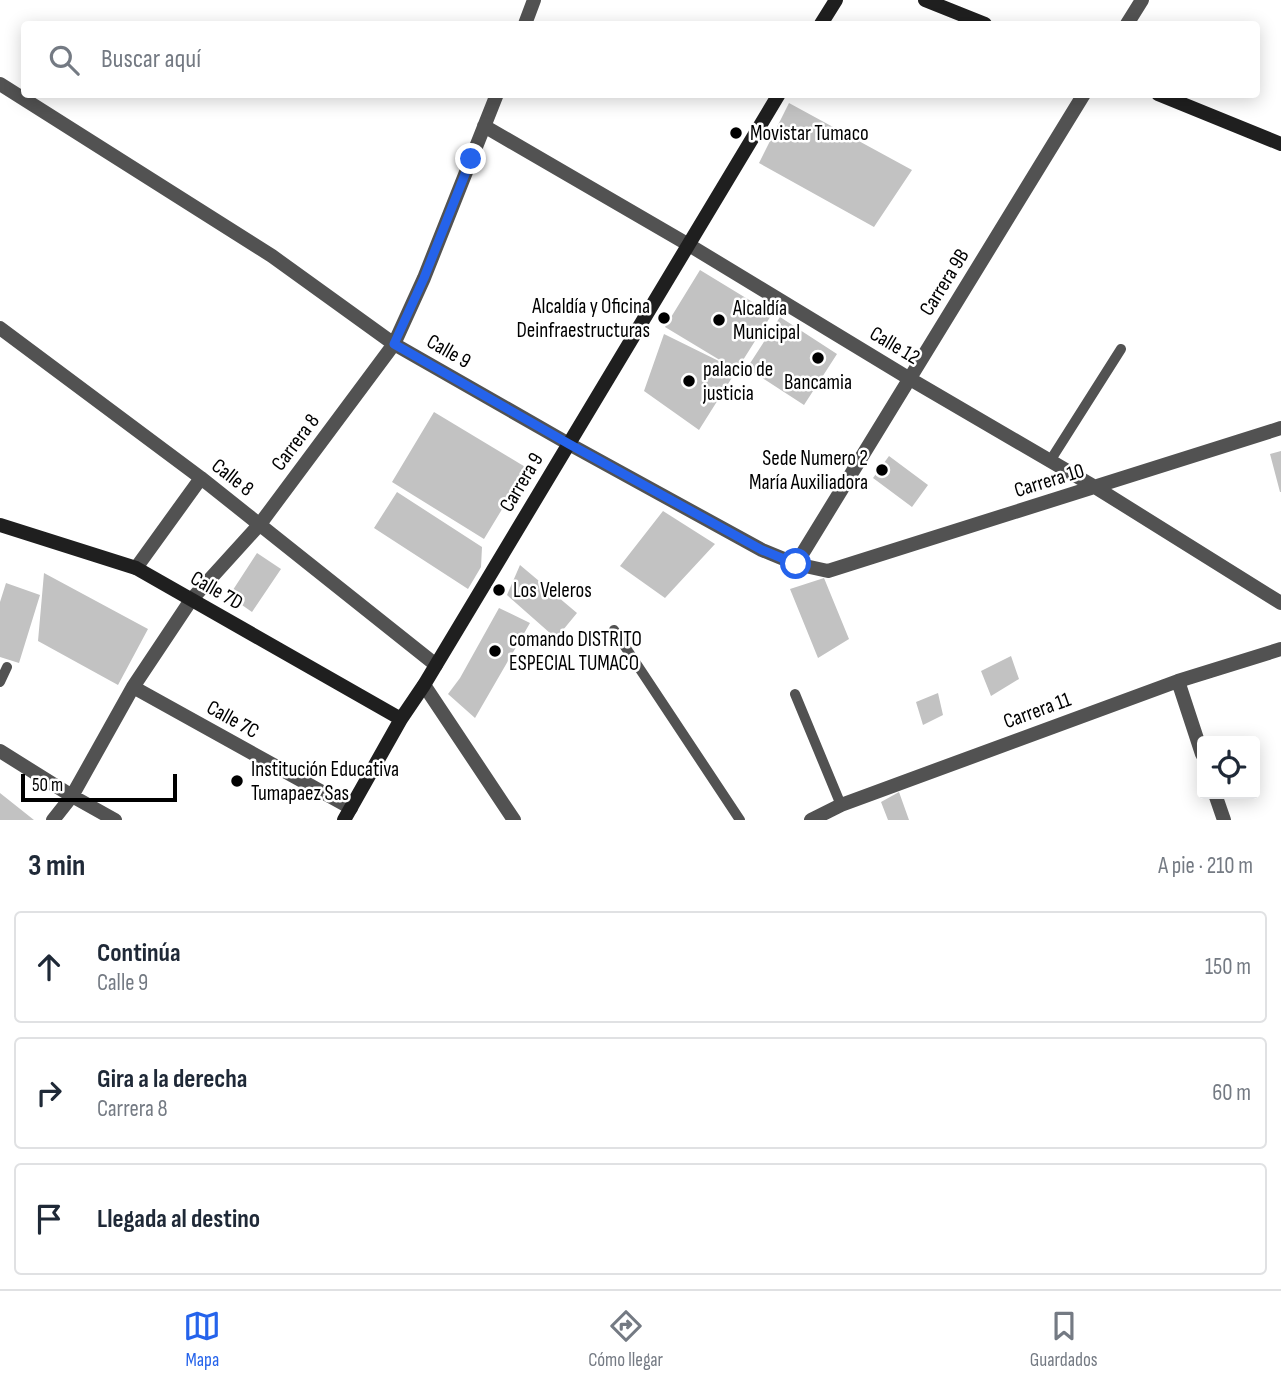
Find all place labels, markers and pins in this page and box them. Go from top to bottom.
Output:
place label: Movistar Tumaco [750,121,869,146]
marker: Movistar Tumaco [728,125,744,141]
place label: Alcaldía y Oficina Deinfraestructuras [517,294,650,343]
place label: Alcaldía Municipal [732,296,800,345]
marker: Alcaldía y Oficina Deinfraestructuras [656,310,672,326]
marker: Alcaldía Municipal [711,312,727,328]
marker: Bancamia [810,350,826,366]
place label: palacio de justicia [702,357,773,406]
place label: Bancamia [784,370,852,395]
marker: palacio de justicia [681,373,697,389]
place label: Sede Numero 2 María Auxiliadora [749,446,868,495]
marker: Sede Numero 2 María Auxiliadora [874,462,890,478]
place label: Los Veleros [513,578,592,603]
marker: Los Veleros [491,582,507,598]
place label: comando DISTRITO ESPECIAL TUMACO [509,627,642,676]
marker: comando DISTRITO ESPECIAL TUMACO [487,643,503,659]
place label: Institución Educativa Tumapaez Sas [251,757,399,806]
marker: Institución Educativa Tumapaez Sas [229,773,245,789]

